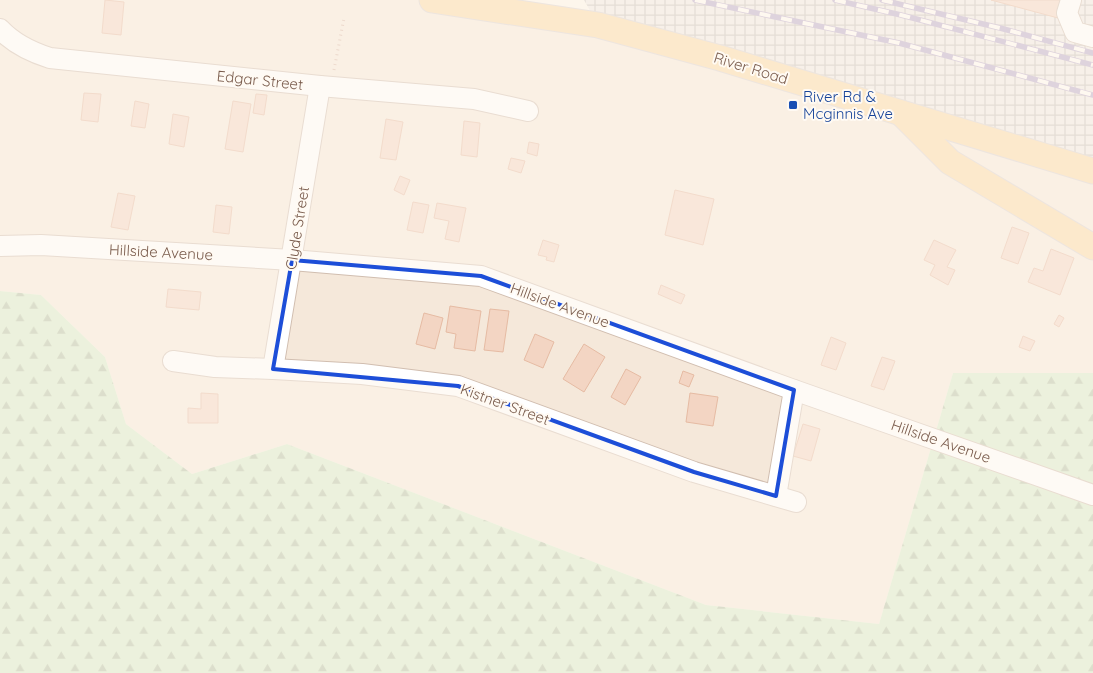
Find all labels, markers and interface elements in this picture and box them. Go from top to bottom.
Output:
street label: River Road [712,48,790,88]
street label: Edgar Street [216,66,304,94]
place label: River Rd & Mcginnis Ave [803,87,893,123]
marker: River Rd & Mcginnis Ave [787,99,799,111]
street label: Clyde Street [281,185,313,271]
street label: Hillside Avenue [109,240,213,264]
street label: Hillside Avenue [508,278,612,332]
street label: Kistner Street [458,379,552,429]
street label: Hillside Avenue [889,415,993,467]

